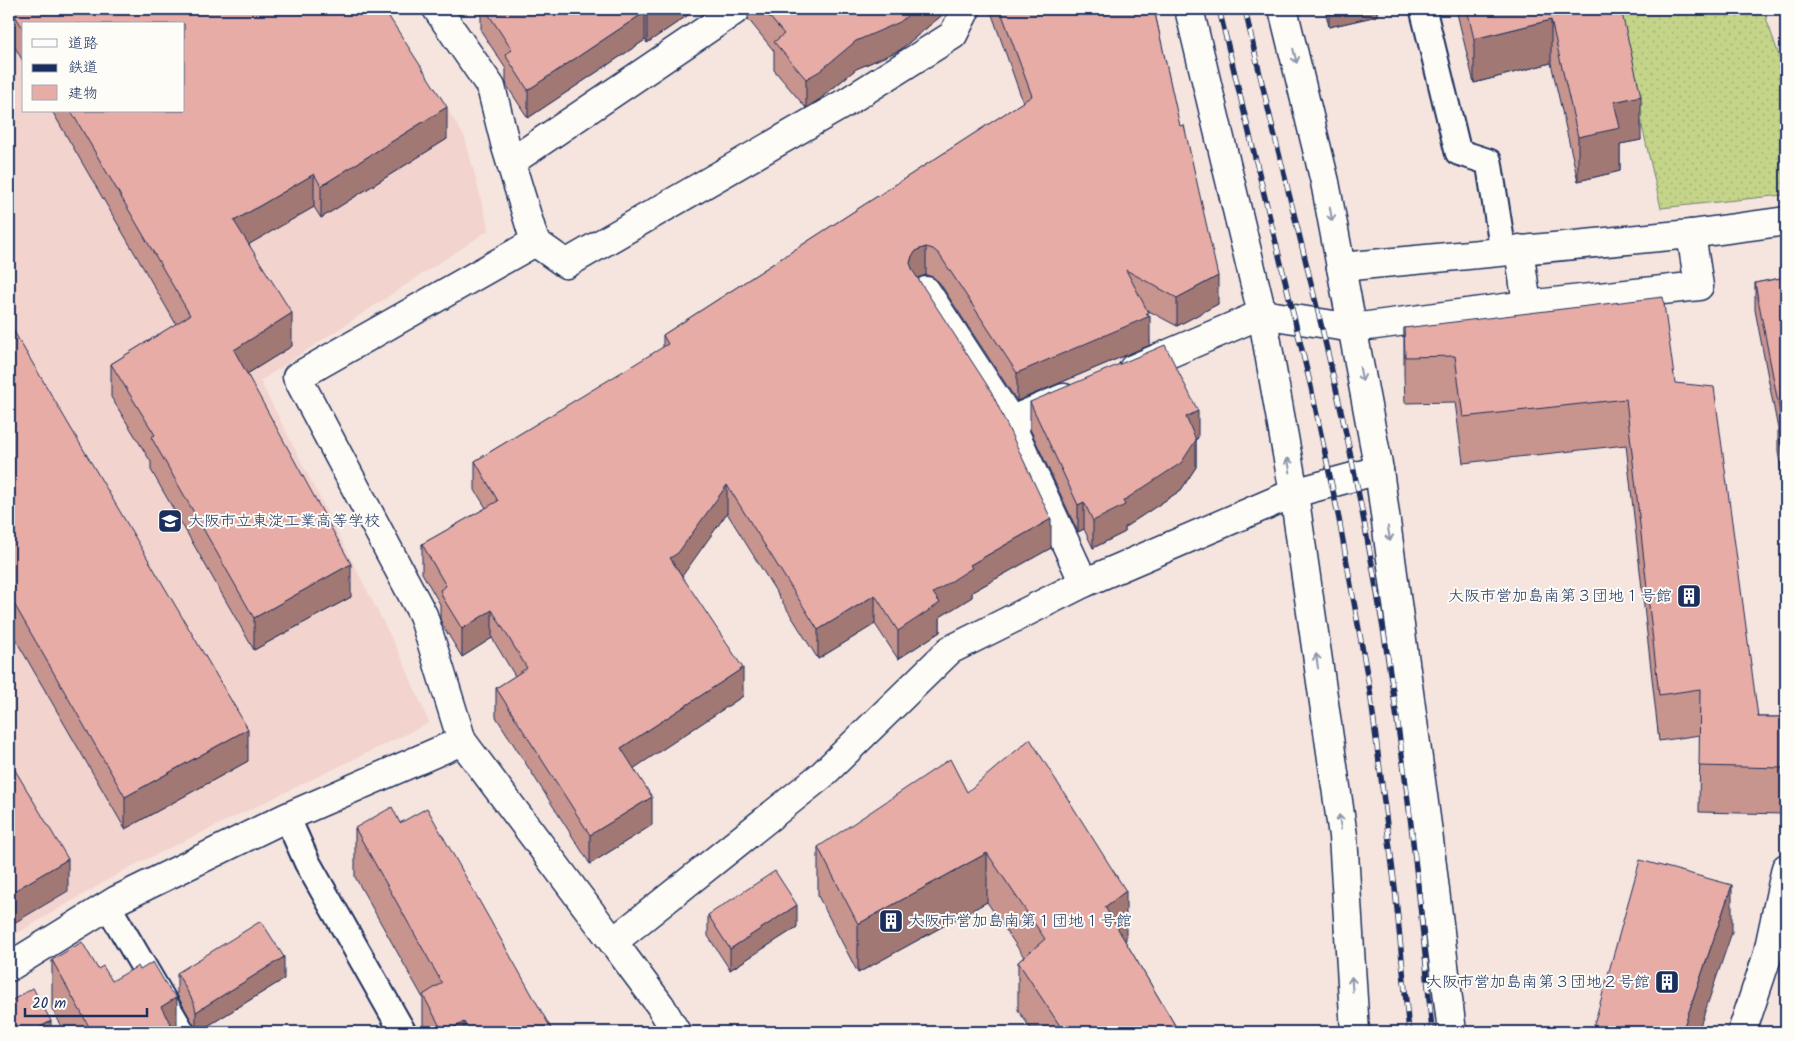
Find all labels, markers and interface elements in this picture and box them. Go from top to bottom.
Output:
legend [22,22,185,112]
text: 道路 [68,32,98,56]
one-way arrow [1291,48,1300,64]
text: 鉄道 [68,56,98,80]
text: 建物 [68,82,98,106]
one-way arrow [1327,206,1337,222]
one-way arrow [1357,366,1367,382]
one-way arrow [1283,458,1293,474]
school or university icon: 大阪市立東淀工業高等学校 [157,508,183,534]
place label: 大阪市立東淀工業高等学校 [188,509,380,534]
one-way arrow [1385,526,1395,542]
building icon: 大阪市営加島南第３団地１号館 [1676,583,1702,609]
place label: 大阪市営加島南第３団地１号館 [1448,584,1672,609]
one-way arrow [1312,653,1322,669]
one-way arrow [1335,814,1345,830]
building icon: 大阪市営加島南第１団地１号館 [878,908,904,934]
place label: 大阪市営加島南第１団地１号館 [908,909,1132,934]
building icon: 大阪市営加島南第３団地２号館 [1654,969,1680,995]
place label: 大阪市営加島南第３団地２号館 [1426,970,1650,995]
one-way arrow [1347,976,1357,992]
scale bar [25,986,148,1018]
text: 20 m [32,992,66,1016]

